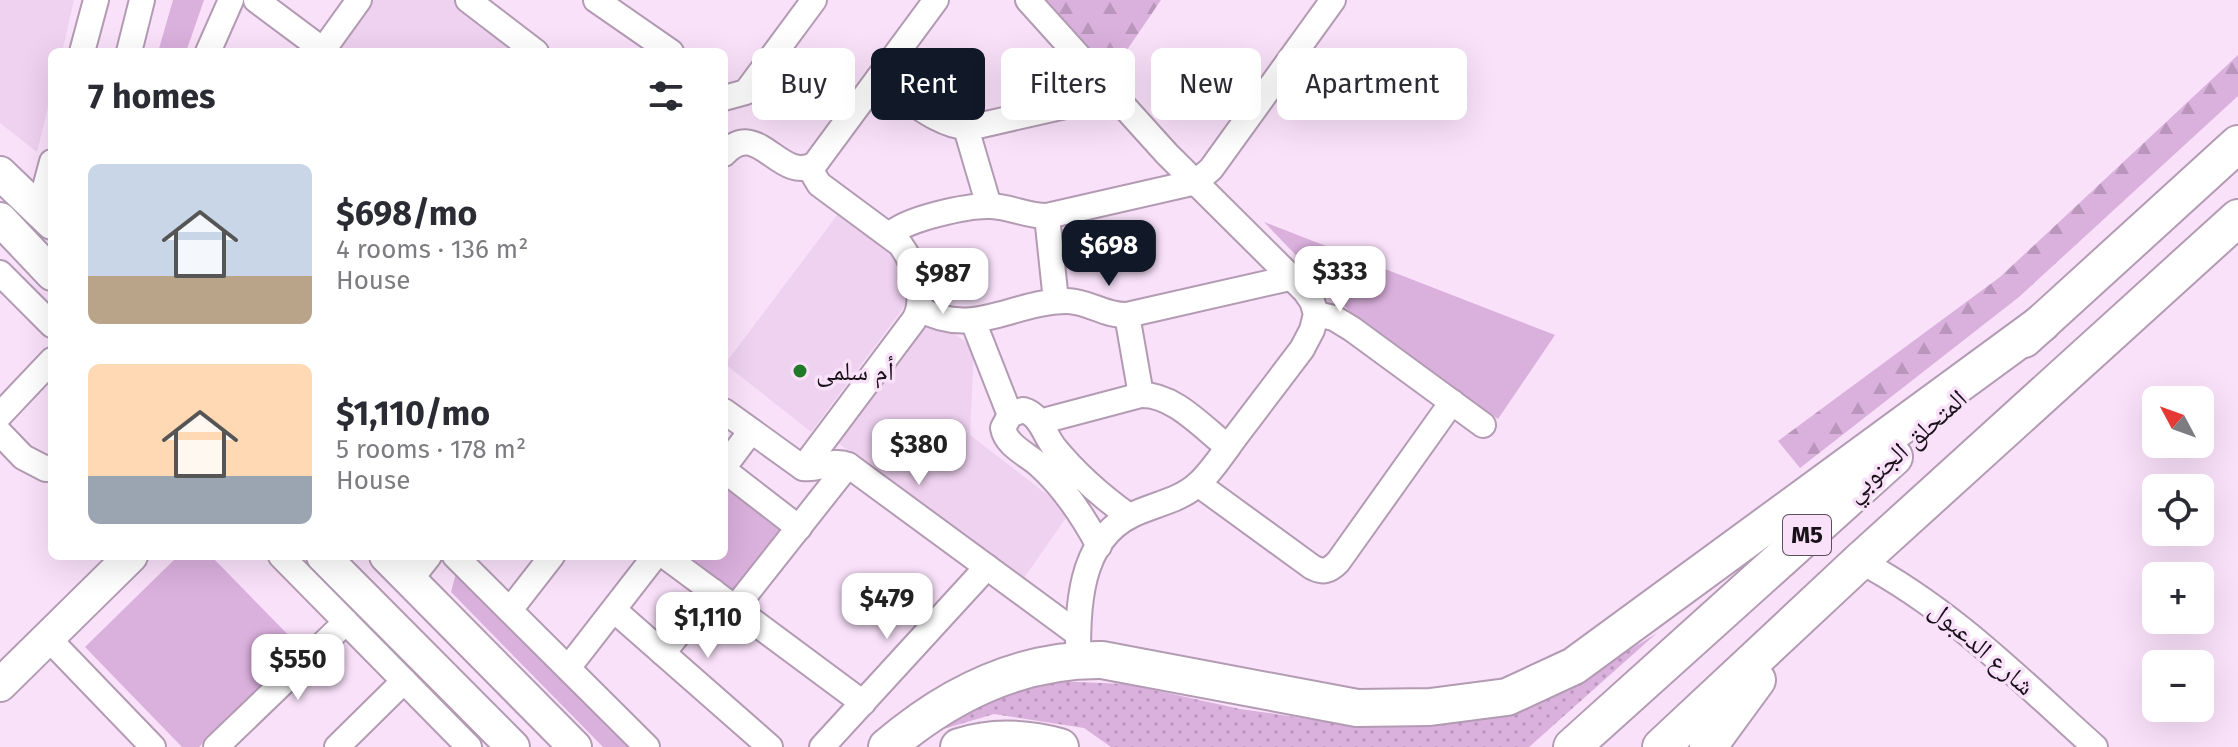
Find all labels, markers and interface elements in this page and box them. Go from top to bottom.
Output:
chip: Buy [752,48,855,120]
chip: Rent [871,48,985,120]
chip: Filters [1001,48,1135,120]
chip: New [1151,48,1261,120]
chip: Apartment [1277,48,1467,120]
icon: filters [644,74,688,118]
text: 7 homes [88,76,215,117]
text: $698/mo [336,193,477,234]
icon: home [152,196,248,292]
pin: $698 [1062,220,1156,288]
text: $698 [1080,230,1138,261]
text: 4 rooms · 136 m² [336,234,528,265]
pin: $333 [1293,246,1387,314]
pin: $987 [896,248,990,316]
text: $333 [1313,256,1367,287]
text: $987 [915,258,971,289]
text: House [336,265,410,296]
place label: أم سلمى [816,355,894,389]
marker: أم سلمى [791,362,809,380]
street label: المتحلق الجنوبي [1839,383,1976,512]
north arrow [2142,386,2214,458]
map controls [2142,386,2214,722]
text: $1,110/mo [336,393,490,434]
icon: home [152,396,248,492]
pin: $380 [872,419,966,487]
text: $380 [890,429,948,460]
text: 5 rooms · 178 m² [336,434,526,465]
text: House [336,465,410,496]
button: locate [2142,474,2214,546]
road number: M5 [1783,515,1831,555]
button: + [2142,562,2214,634]
pin: $479 [840,573,934,641]
text: $479 [860,583,914,614]
pin: $1,110 [643,592,773,660]
street label: شارع الدعبول [1923,594,2041,702]
text: $1,110 [674,602,742,633]
pin: $550 [251,634,345,702]
text: $550 [269,644,327,675]
button: − [2142,650,2214,722]

